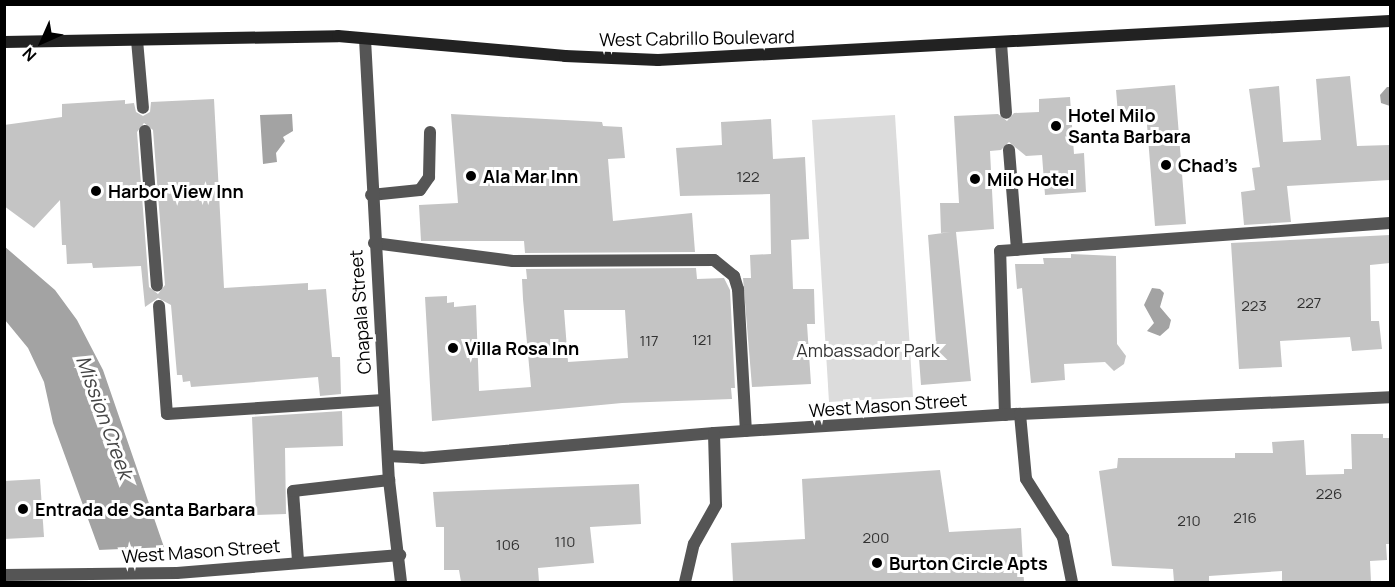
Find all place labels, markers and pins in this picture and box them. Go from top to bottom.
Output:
place label: Hotel Milo Santa Barbara [1068,105,1191,148]
marker: Hotel Milo Santa Barbara [1049,119,1063,133]
place label: Chad’s [1178,154,1237,176]
marker: Chad’s [1159,158,1173,172]
place label: Ala Mar Inn [483,165,578,187]
place label: Milo Hotel [987,168,1075,190]
marker: Ala Mar Inn [464,169,478,183]
marker: Milo Hotel [968,172,982,186]
place label: Harbor View Inn [108,180,244,202]
marker: Harbor View Inn [89,184,103,198]
place label: Villa Rosa Inn [465,337,579,359]
marker: Villa Rosa Inn [446,341,460,355]
place label: Entrada de Santa Barbara [35,498,255,520]
marker: Entrada de Santa Barbara [16,502,30,516]
place label: Burton Circle Apts [889,552,1048,574]
marker: Burton Circle Apts [870,556,884,570]

